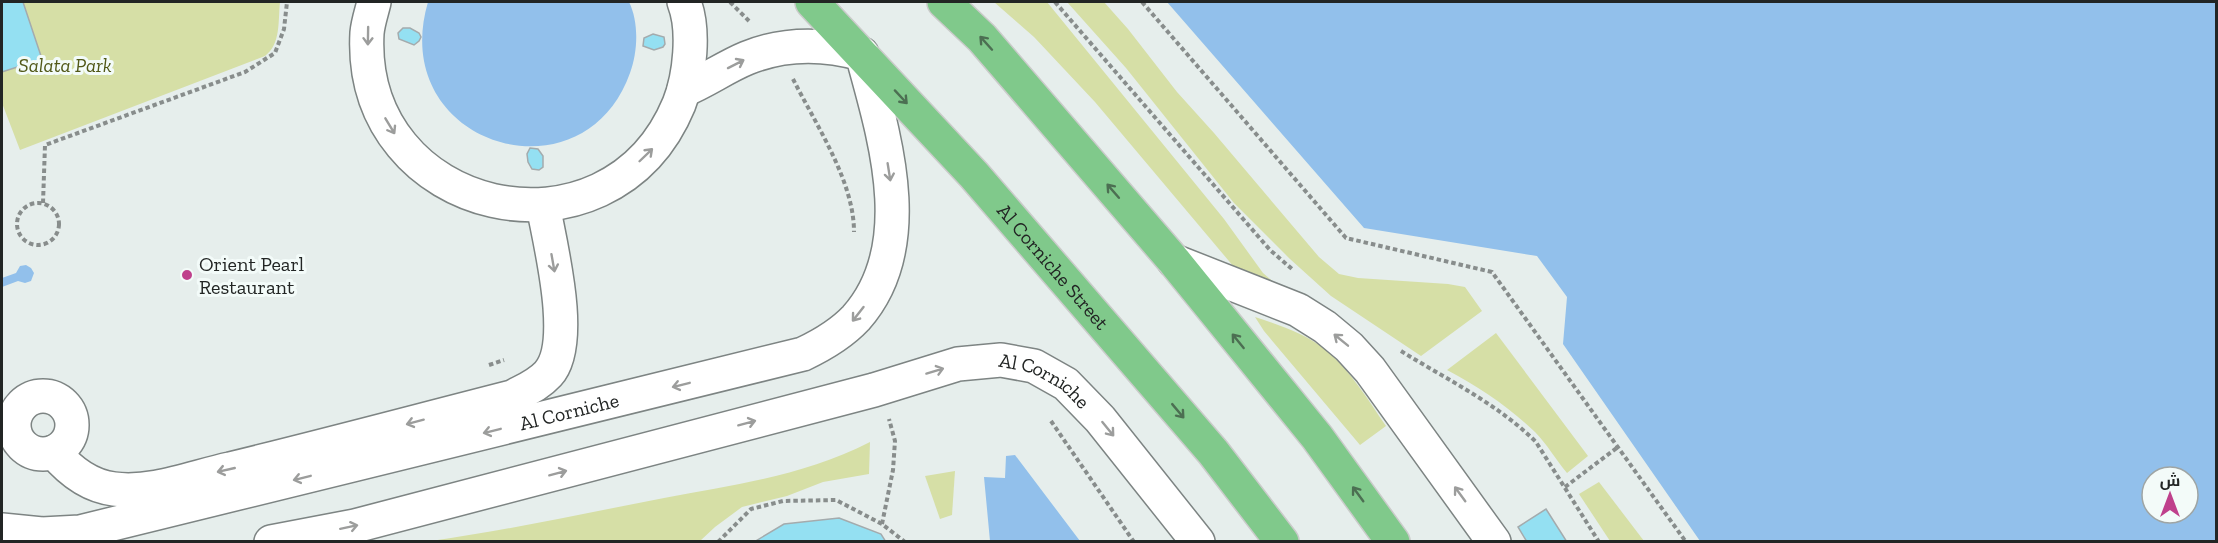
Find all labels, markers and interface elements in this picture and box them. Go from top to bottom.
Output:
one-way arrow [363,26,374,46]
one-way arrow [979,36,993,51]
park label: Salata Park [18,53,112,77]
one-way arrow [727,58,745,69]
one-way arrow [894,89,908,104]
one-way arrow [385,117,397,134]
one-way arrow [638,148,653,163]
one-way arrow [884,162,895,182]
one-way arrow [1107,183,1120,199]
street label: Al Corniche Street [992,199,1114,335]
place label: Orient Pearl Restaurant [199,252,304,299]
one-way arrow [548,252,559,272]
marker: Orient Pearl Restaurant [180,268,194,282]
one-way arrow [851,305,864,321]
one-way arrow [1232,333,1245,349]
one-way arrow [1334,333,1349,347]
street label: Al Corniche [997,348,1095,413]
one-way arrow [925,365,944,376]
one-way arrow [672,379,691,391]
street label: Al Corniche [517,388,621,435]
one-way arrow [1171,403,1185,418]
one-way arrow [406,417,425,429]
one-way arrow [737,417,756,429]
one-way arrow [1102,421,1115,437]
one-way arrow [483,426,502,438]
one-way arrow [216,464,235,476]
north arrow [2140,465,2200,525]
one-way arrow [548,466,567,478]
text: ش [2160,471,2180,490]
one-way arrow [293,473,312,485]
one-way arrow [1352,487,1365,503]
one-way arrow [1454,487,1466,503]
one-way arrow [339,520,358,532]

